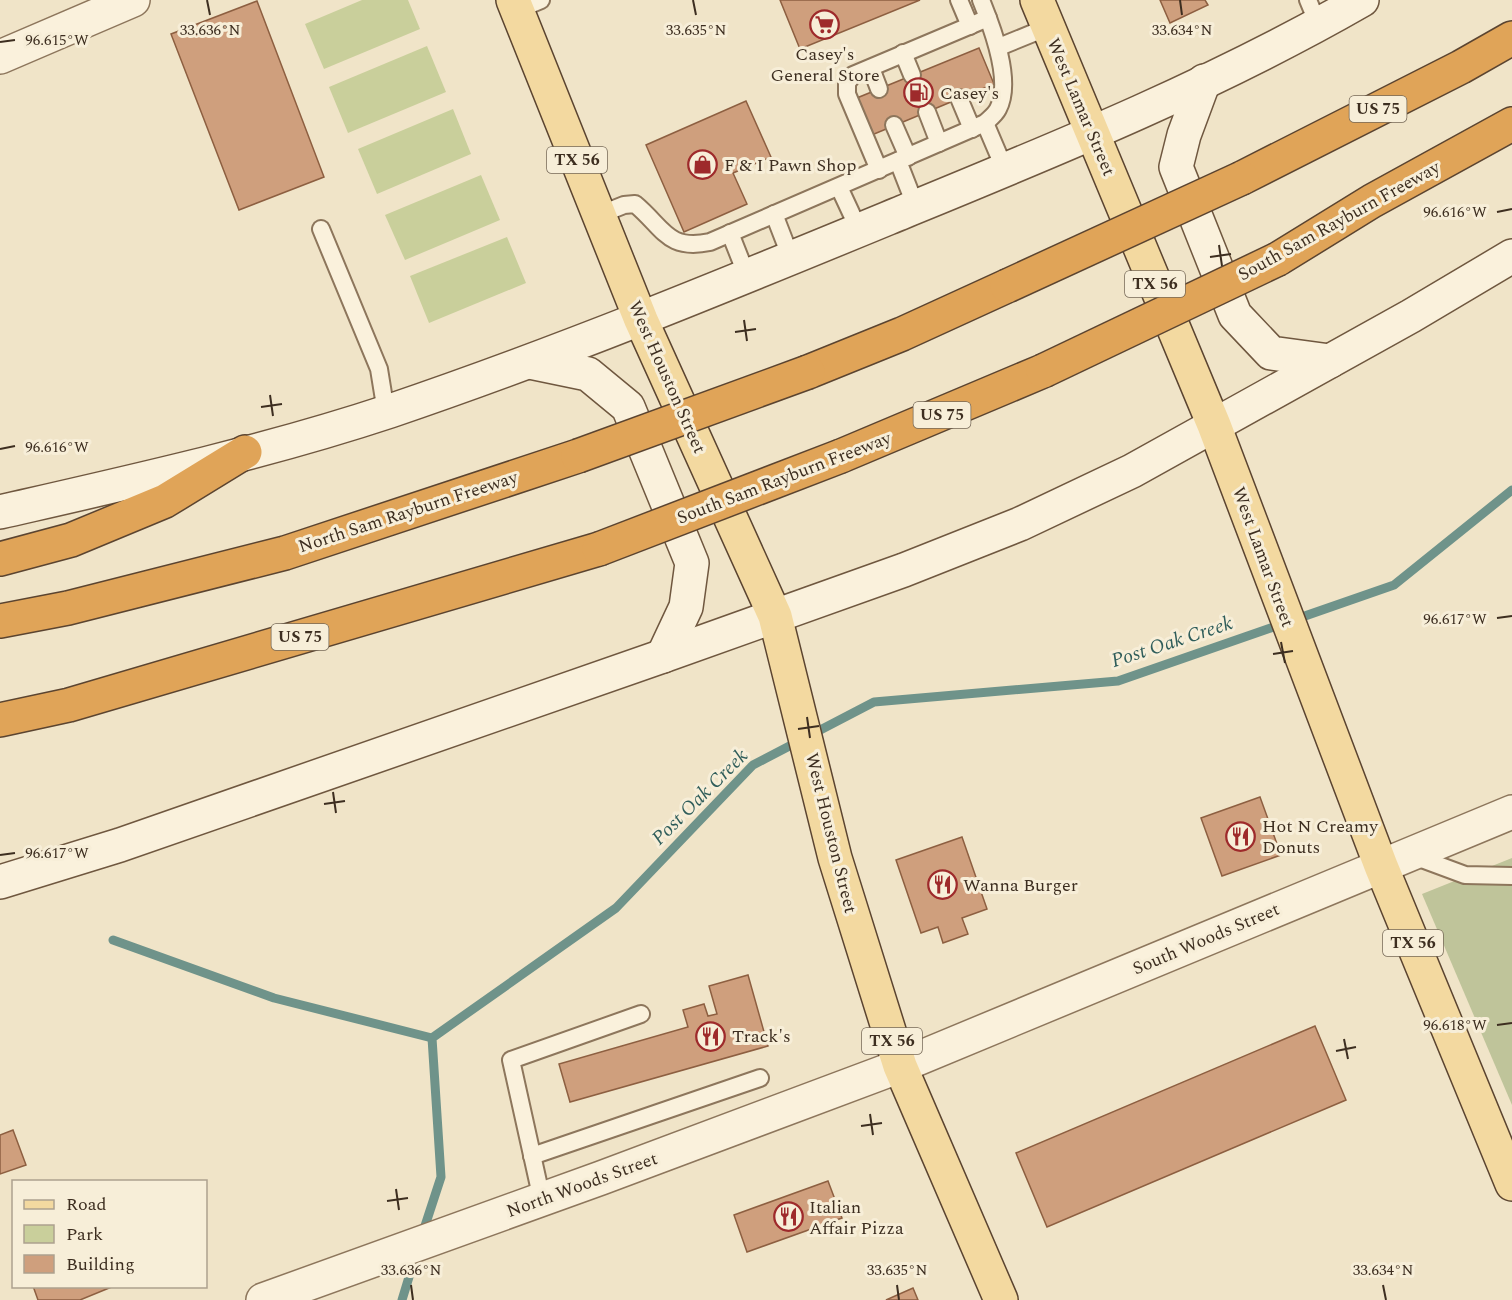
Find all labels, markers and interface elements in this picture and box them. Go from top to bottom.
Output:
supermarket icon: Casey's General Store [809,9,841,41]
text: 33.636°N [180,19,240,42]
text: 33.635°N [666,19,726,42]
text: 33.634°N [1152,19,1212,42]
text: 96.615°W [25,29,89,52]
street label: West Lamar Street [1040,34,1122,180]
place label: Casey's General Store [770,41,880,89]
fuel station icon: Casey's [903,77,935,109]
place label: Casey's [940,80,999,107]
road number: US 75 [1350,96,1406,122]
road number: TX 56 [547,147,607,173]
shop icon: F & I Pawn Shop [687,149,719,181]
place label: F & I Pawn Shop [724,152,857,179]
street label: South Sam Rayburn Freeway [1233,153,1446,288]
text: 96.616°W [1423,201,1487,224]
road number: TX 56 [1125,271,1185,297]
street label: West Houston Street [621,296,713,458]
road number: US 75 [914,402,970,428]
street label: South Sam Rayburn Freeway [673,424,896,531]
text: 96.616°W [25,436,89,459]
street label: North Sam Rayburn Freeway [295,463,522,560]
street label: West Lamar Street [1225,483,1301,631]
water label: Post Oak Creek [1107,608,1237,676]
text: 96.617°W [1423,608,1487,631]
road number: US 75 [272,624,328,650]
water label: Post Oak Creek [645,741,756,852]
street label: West Houston Street [798,750,864,916]
place label: Hot N Creamy Donuts [1262,813,1379,861]
restaurant icon: Hot N Creamy Donuts [1225,820,1257,852]
text: 96.617°W [25,842,89,865]
restaurant icon: Wanna Burger [926,869,958,901]
place label: Wanna Burger [963,872,1078,899]
street label: South Woods Street [1128,896,1284,982]
road number: TX 56 [1383,930,1443,956]
text: 96.618°W [1423,1014,1487,1037]
restaurant icon: Track's [695,1020,727,1052]
place label: Track's [732,1023,791,1050]
road number: TX 56 [862,1028,922,1054]
street label: North Woods Street [503,1145,661,1225]
legend [12,1180,207,1288]
text: Road [66,1191,107,1218]
place label: Italian Affair Pizza [809,1194,904,1242]
restaurant icon: Italian Affair Pizza [772,1201,804,1233]
text: Park [66,1221,103,1248]
text: Building [66,1251,135,1278]
text: 33.636°N [381,1259,441,1282]
text: 33.635°N [867,1259,927,1282]
text: 33.634°N [1353,1259,1413,1282]

